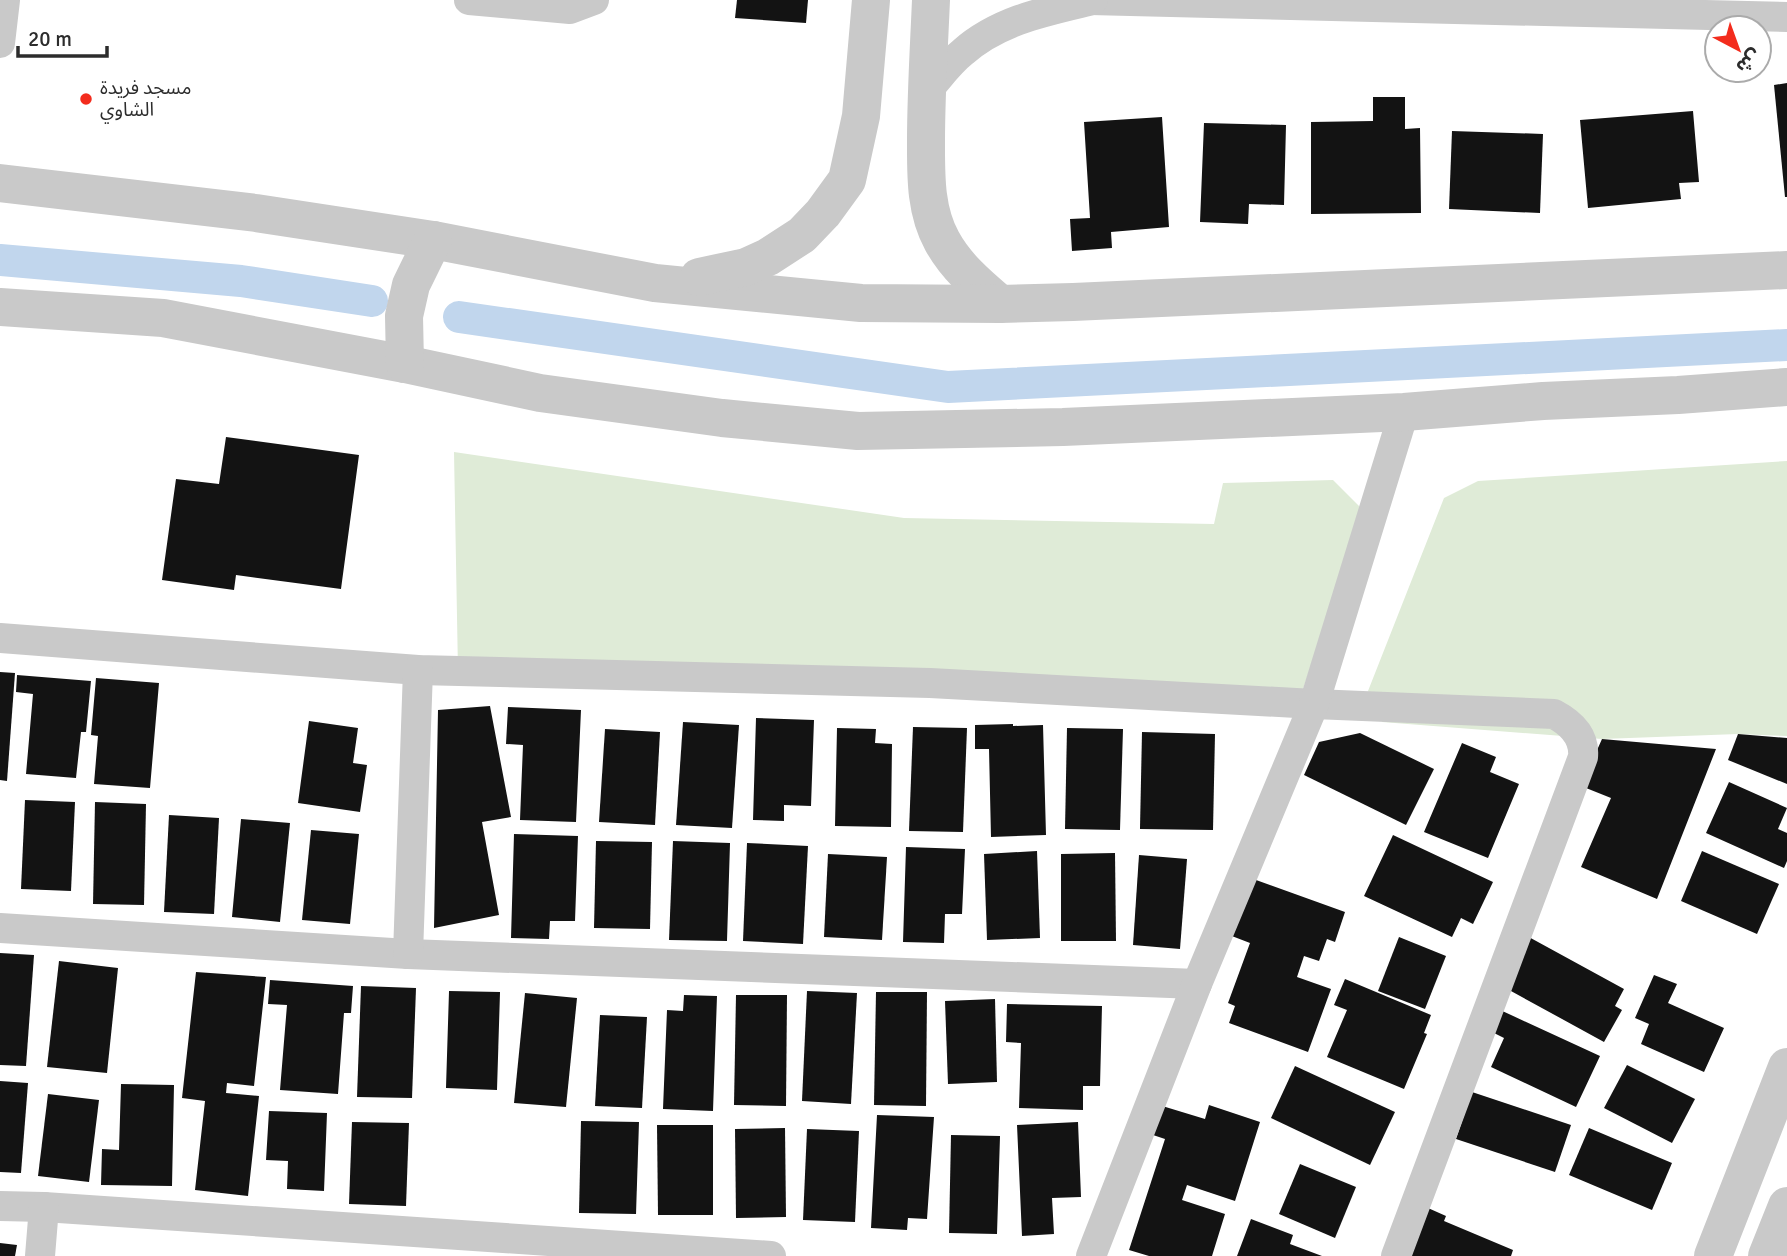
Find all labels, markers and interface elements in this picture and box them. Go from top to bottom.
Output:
scale bar [18,14,107,58]
north arrow [1703,14,1773,84]
text: 20 m [28,26,72,52]
text: ش [1731,43,1766,79]
place label: مسجد فريدة الشاوي [100,76,191,124]
marker: مسجد فريدة الشاوي [78,91,94,107]

